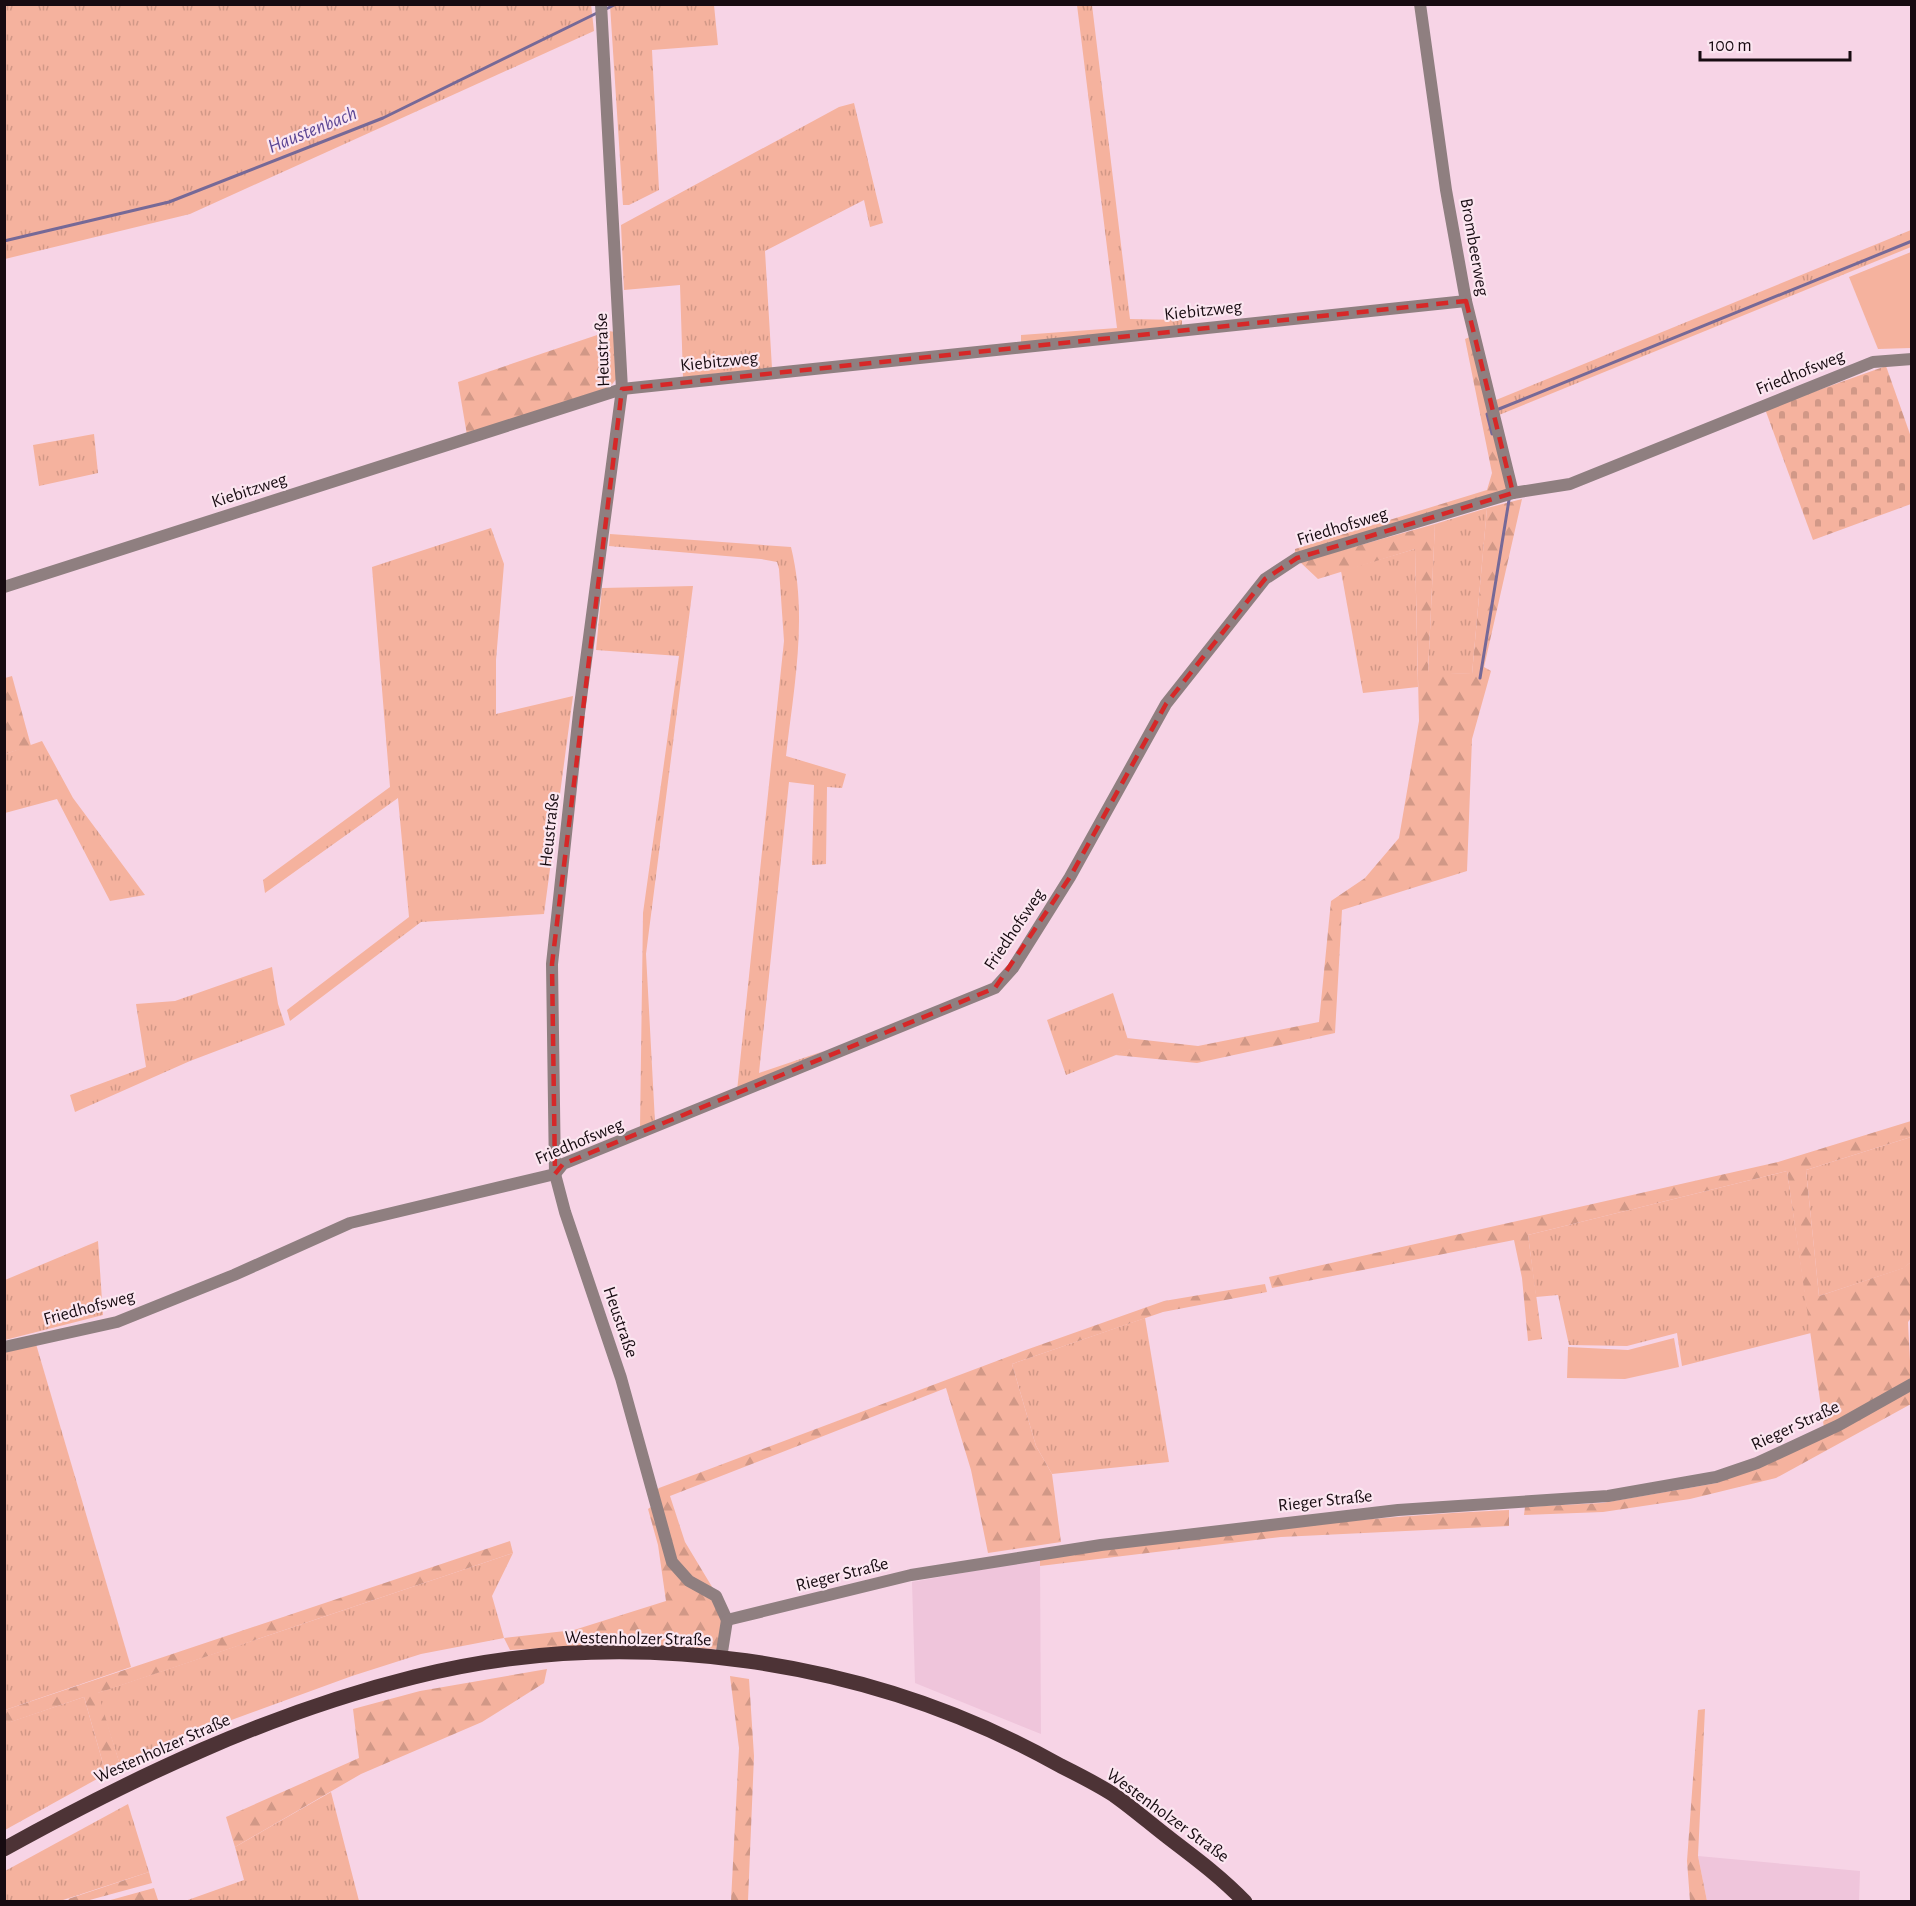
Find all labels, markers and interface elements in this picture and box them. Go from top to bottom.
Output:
scale bar [1700,24,1850,62]
text: 100 m [1709,37,1752,55]
water label: Haustenbach [265,103,360,157]
street label: Brombeerweg [1457,197,1492,298]
street label: Kiebitzweg [1163,298,1243,324]
street label: Heustraße [593,313,613,387]
street label: Friedhofsweg [1754,347,1847,399]
street label: Kiebitzweg [679,349,759,375]
street label: Kiebitzweg [209,470,289,512]
street label: Friedhofsweg [1295,505,1390,549]
street label: Heustraße [537,792,563,868]
street label: Friedhofsweg [981,886,1049,973]
street label: Friedhofsweg [533,1115,626,1169]
street label: Heustraße [599,1284,641,1360]
street label: Friedhofsweg [42,1287,137,1329]
street label: Rieger Straße [1749,1398,1842,1454]
street label: Rieger Straße [1277,1487,1373,1515]
street label: Rieger Straße [794,1555,890,1595]
street label: Westenholzer Straße [565,1629,711,1649]
street label: Westenholzer Straße [92,1711,233,1787]
street label: Westenholzer Straße [1103,1765,1232,1866]

